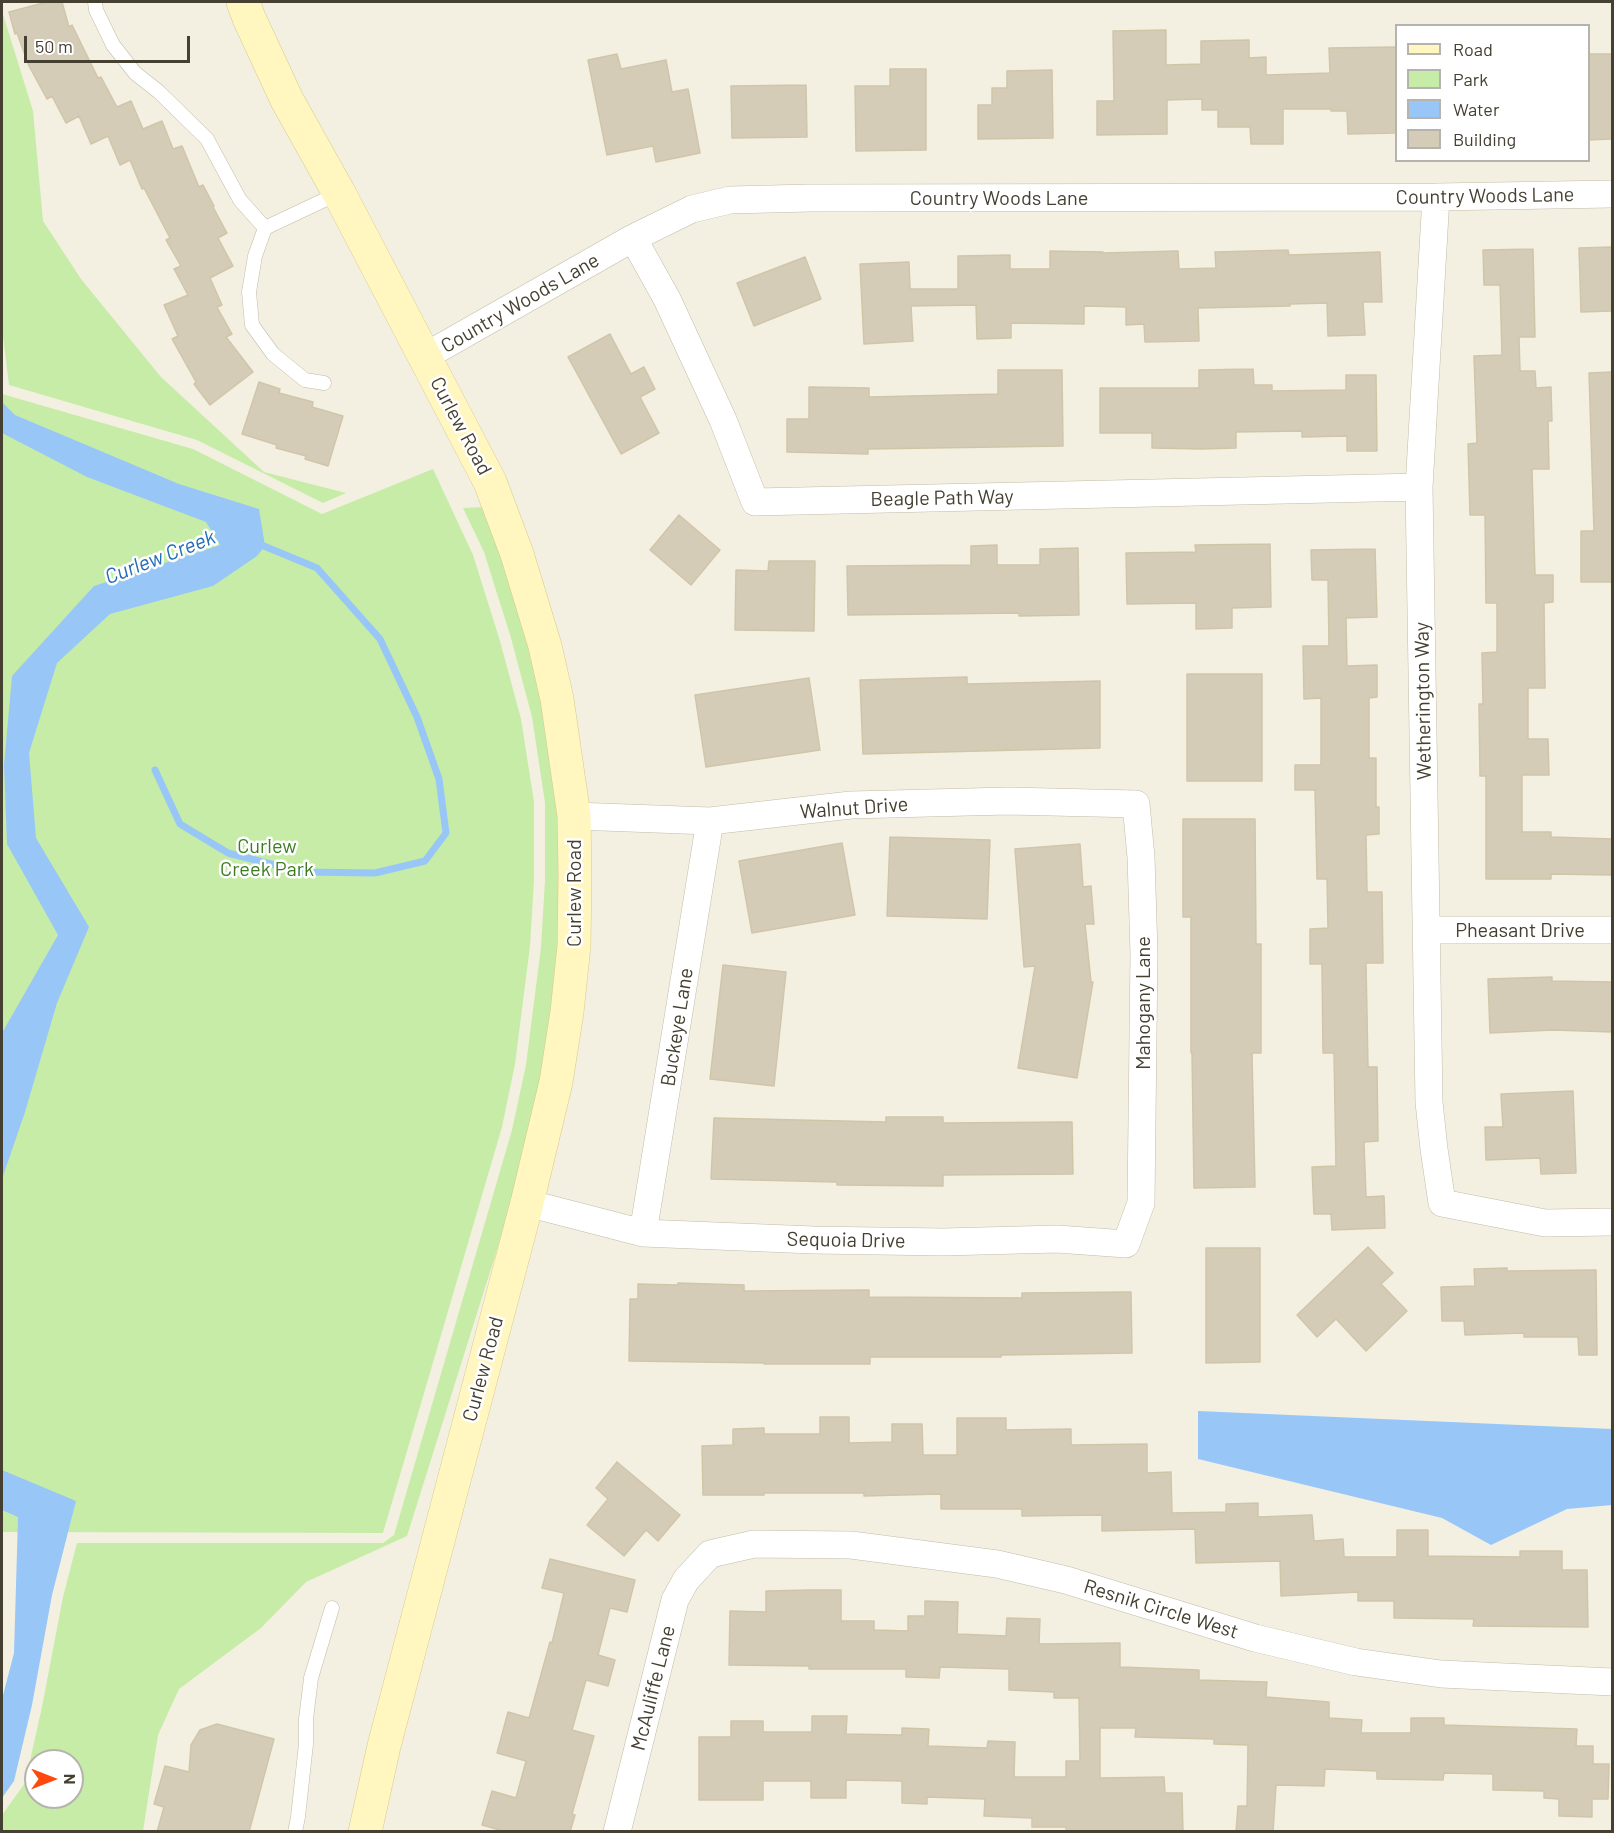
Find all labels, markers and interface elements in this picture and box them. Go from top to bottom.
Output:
scale bar [27,24,194,62]
legend [1395,24,1590,162]
text: 50 m [35,35,73,57]
text: Road [1453,38,1493,60]
text: Park [1453,68,1488,90]
text: Water [1453,98,1500,120]
text: Building [1453,128,1516,150]
street label: Country Woods Lane [1395,182,1575,210]
street label: Country Woods Lane [910,186,1088,210]
street label: Country Woods Lane [437,248,603,358]
street label: Curlew Road [425,373,497,479]
street label: Beagle Path Way [870,485,1014,511]
water label: Curlew Creek [101,524,219,590]
street label: Wetherington Way [1410,622,1436,780]
street label: Walnut Drive [799,792,909,824]
park label: Curlew Creek Park [220,834,314,881]
street label: Curlew Road [562,839,586,947]
street label: Pheasant Drive [1455,918,1585,942]
street label: Mahogany Lane [1131,936,1155,1070]
street label: Buckeye Lane [656,966,698,1088]
street label: Sequoia Drive [786,1227,906,1253]
street label: Curlew Road [457,1314,509,1424]
street label: Resnik Circle West [1081,1574,1241,1644]
street label: McAuliffe Lane [626,1623,680,1753]
north arrow [24,1749,84,1809]
text: N [61,1774,80,1784]

